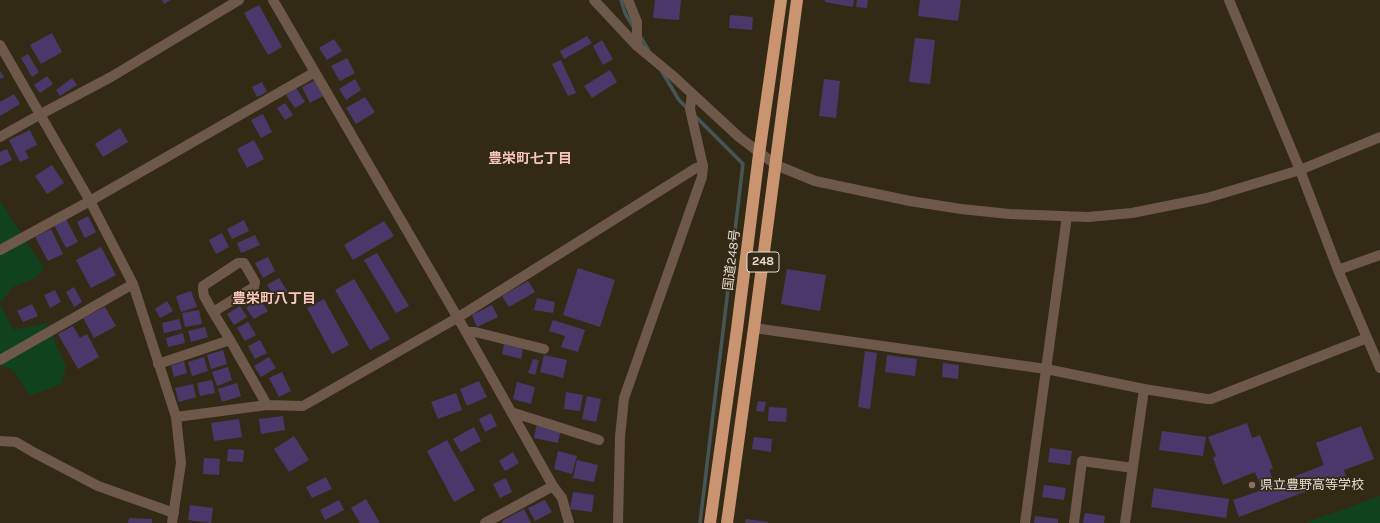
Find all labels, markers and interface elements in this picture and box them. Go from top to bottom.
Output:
district label: 豊栄町七丁目 [488,151,572,167]
street label: 国道248号 [720,228,744,292]
road number: 248 [747,252,779,272]
district label: 豊栄町八丁目 [232,291,316,307]
place label: 県立豊野高等学校 [1260,477,1364,493]
marker: 県立豊野高等学校 [1247,480,1257,490]

